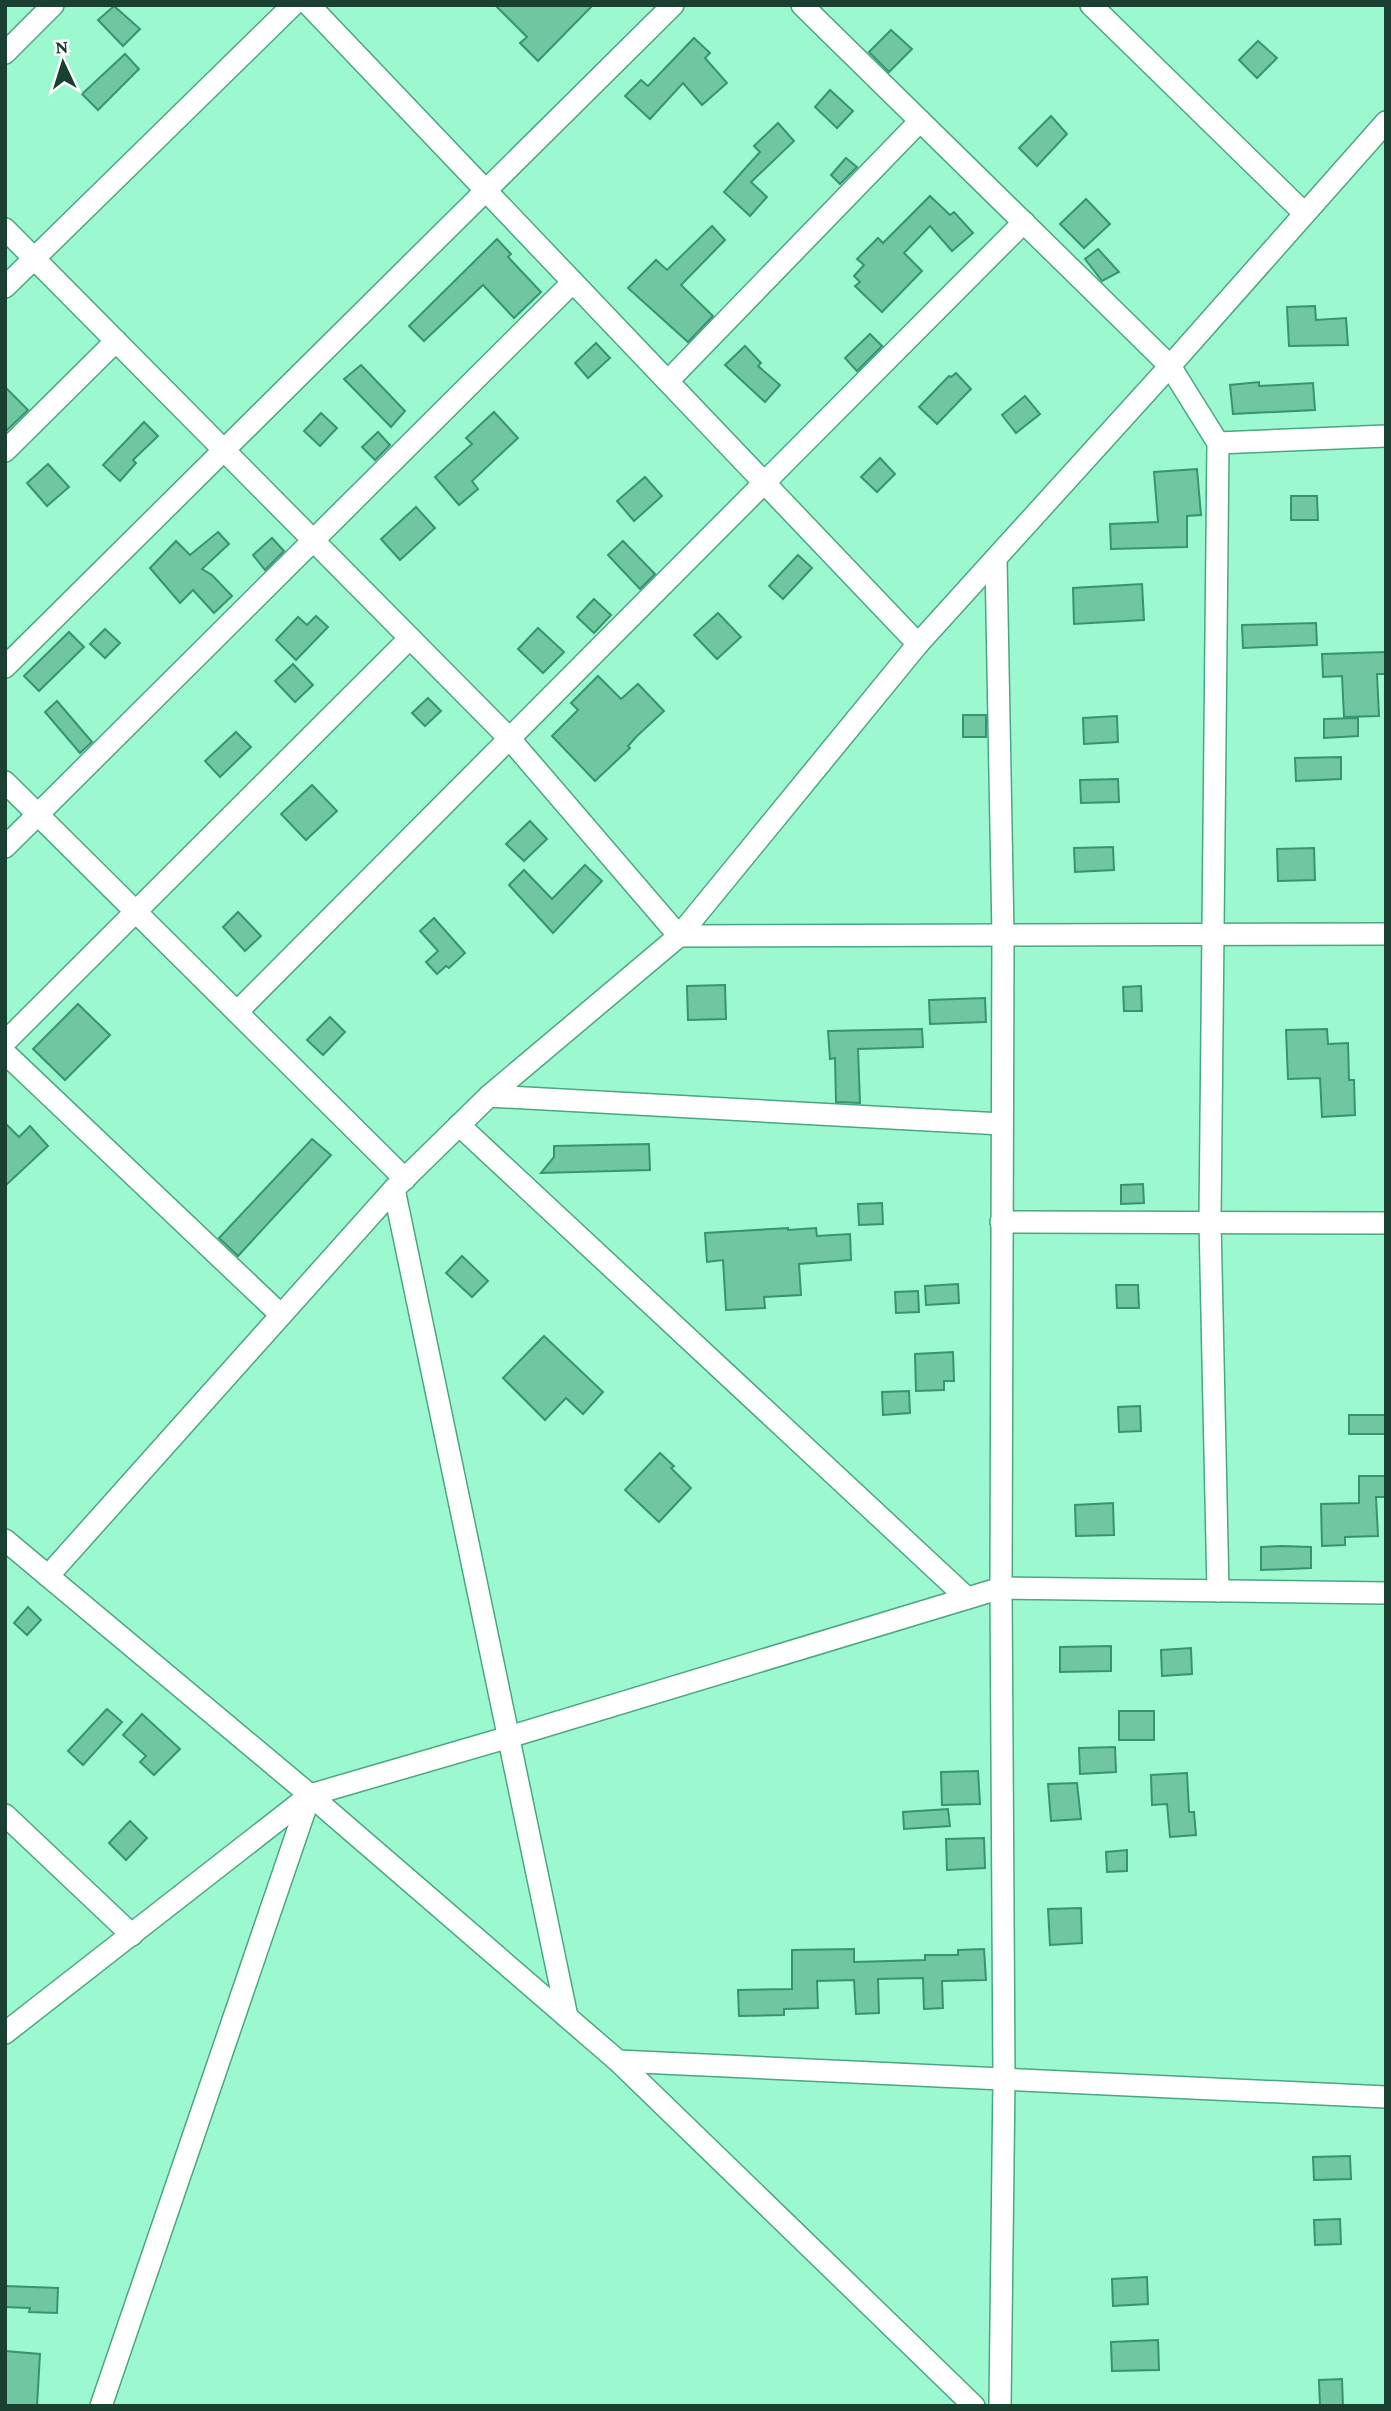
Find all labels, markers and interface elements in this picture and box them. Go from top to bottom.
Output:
north arrow [28,28,98,98]
text: N [55,36,69,57]

